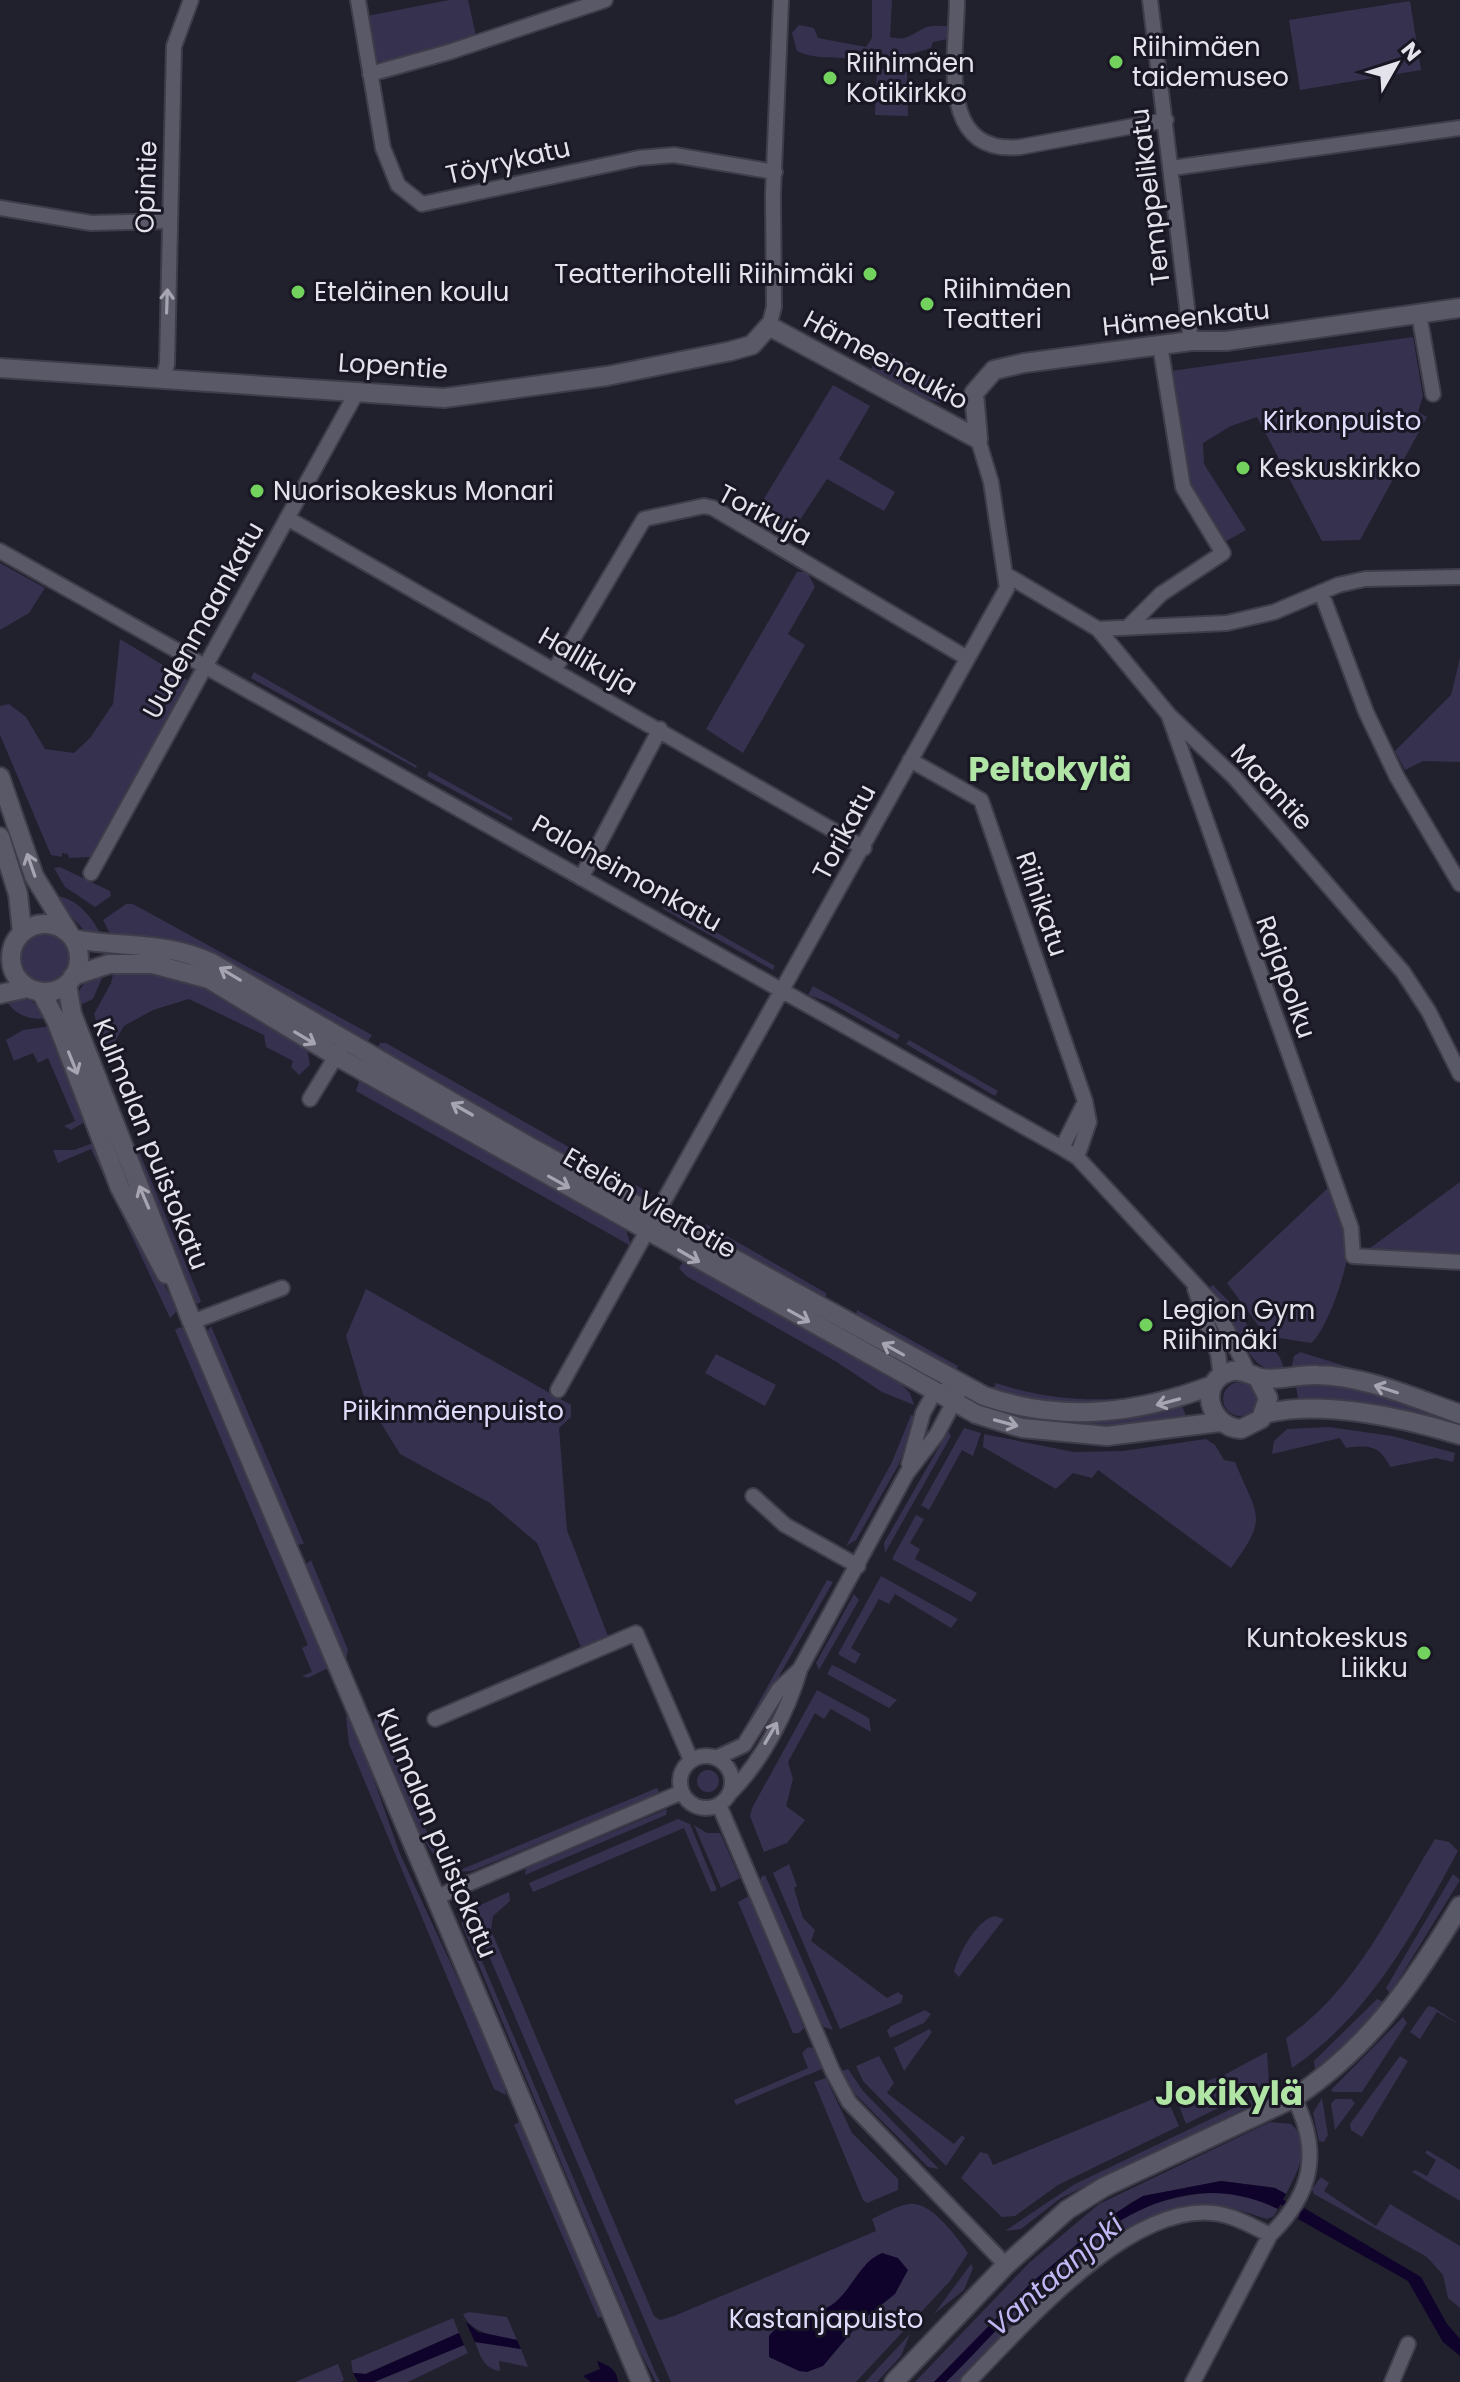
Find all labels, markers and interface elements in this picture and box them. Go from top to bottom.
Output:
north arrow [1356,24,1436,104]
place label: Riihimäen taidemuseo [1132,29,1289,95]
text: N [1394,36,1428,68]
place label: Riihimäen Kotikirkko [846,45,975,111]
marker: Riihimäen taidemuseo [1107,53,1125,71]
marker: Riihimäen Kotikirkko [821,69,839,87]
street label: Temppelikatu [1121,106,1179,288]
street label: Töyrykatu [442,129,574,193]
street label: Opintie [126,140,166,234]
place label: Teatterihotelli Riihimäki [554,256,854,292]
marker: Teatterihotelli Riihimäki [861,265,879,283]
place label: Riihimäen Teatteri [943,271,1072,337]
place label: Eteläinen koulu [314,274,509,310]
marker: Eteläinen koulu [289,283,307,301]
one-way arrow [159,288,174,315]
street label: Hämeenkatu [1100,291,1272,345]
marker: Riihimäen Teatteri [918,295,936,313]
street label: Hämeenaukio [797,301,975,419]
street label: Lopentie [337,344,449,388]
park label: Kirkonpuisto [1263,403,1421,439]
place label: Keskuskirkko [1259,450,1421,486]
marker: Keskuskirkko [1234,459,1252,477]
place label: Nuorisokeskus Monari [273,473,554,509]
street label: Torikuja [712,475,818,555]
marker: Nuorisokeskus Monari [248,482,266,500]
street label: Uudenmaankatu [134,515,272,725]
street label: Hallikuja [532,618,644,704]
street label: Maantie [1223,736,1321,838]
district label: Peltokylä [968,745,1132,793]
street label: Torikatu [804,778,884,886]
street label: Paloheimonkatu [526,806,728,940]
street label: Riihikatu [1007,847,1077,961]
one-way arrow [23,853,37,878]
street label: Rajapolku [1247,911,1325,1043]
one-way arrow [219,966,242,982]
street label: Kulmalan puistokatu [84,1013,218,1275]
one-way arrow [293,1030,316,1046]
one-way arrow [67,1050,81,1075]
one-way arrow [451,1101,474,1117]
street label: Etelän Viertotie [557,1139,743,1267]
one-way arrow [547,1175,571,1190]
one-way arrow [136,1185,151,1210]
one-way arrow [677,1248,700,1264]
place label: Legion Gym Riihimäki [1162,1292,1315,1358]
one-way arrow [786,1309,810,1325]
marker: Legion Gym Riihimäki [1137,1316,1155,1334]
one-way arrow [882,1341,906,1356]
one-way arrow [1374,1380,1399,1395]
park label: Piikinmäenpuisto [342,1393,564,1429]
one-way arrow [1156,1396,1182,1411]
one-way arrow [992,1416,1018,1431]
place label: Kuntokeskus Liikku [1246,1620,1408,1686]
marker: Kuntokeskus Liikku [1415,1644,1433,1662]
street label: Kulmalan puistokatu [368,1703,506,1963]
one-way arrow [763,1722,779,1745]
district label: Jokikylä [1155,2069,1303,2117]
water label: Vantaanjoki [979,2205,1132,2345]
park label: Kastanjapuisto [729,2301,923,2337]

